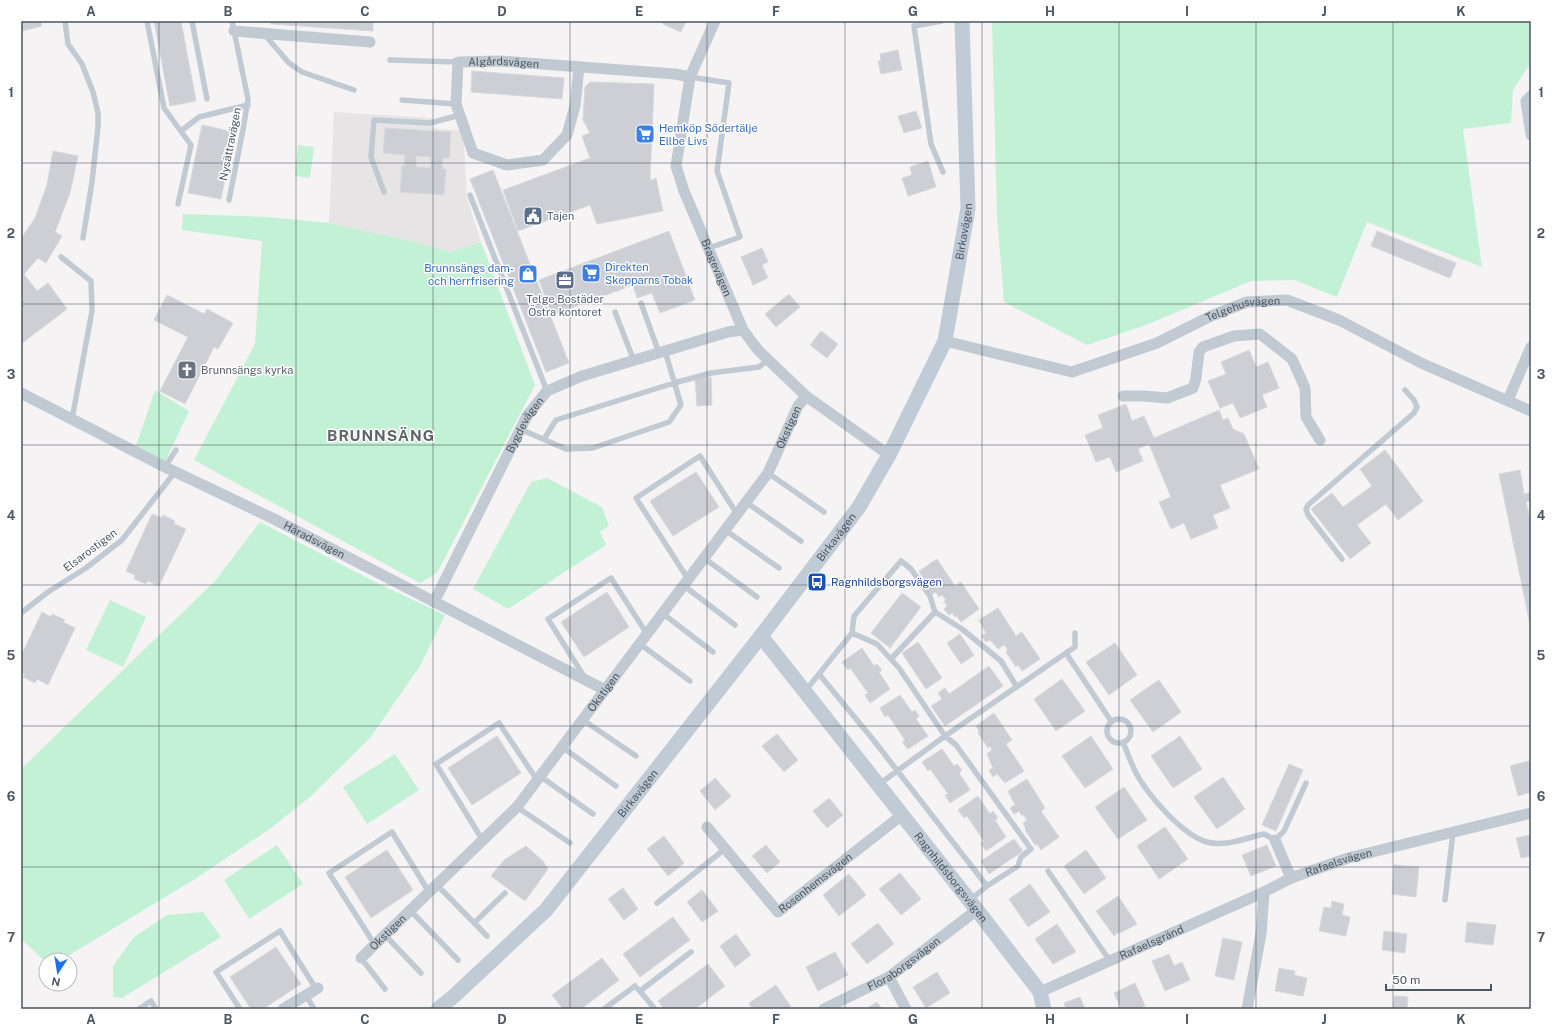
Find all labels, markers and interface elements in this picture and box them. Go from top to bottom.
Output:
text: A [86,4,96,19]
text: B [224,4,233,19]
text: C [360,4,370,19]
text: D [497,4,507,19]
text: E [635,4,643,19]
text: F [772,4,780,19]
text: G [908,4,918,19]
text: H [1045,4,1055,19]
text: I [1185,4,1189,19]
text: J [1321,4,1327,19]
text: K [1456,4,1466,19]
street label: Algårdsvägen [468,55,540,70]
text: 1 [8,85,14,100]
text: 1 [1538,85,1544,100]
street label: Nysättravägen [217,106,243,182]
place label: Hemköp Södertälje Ellbe Livs [659,122,758,147]
supermarket icon: Hemköp Södertälje Ellbe Livs [634,123,656,145]
street label: Birkavägen [953,203,974,261]
public building icon: Tajen [522,205,544,227]
place label: Tajen [547,210,574,222]
text: 2 [7,226,15,241]
text: 2 [1537,226,1545,241]
street label: Bragevägen [699,237,734,298]
place label: Direkten Skepparns Tobak [605,261,693,286]
place label: Brunnsängs dam- och herrfrisering [424,262,514,287]
supermarket icon: Direkten Skepparns Tobak [580,262,602,284]
shop icon: Brunnsängs dam- och herrfrisering [517,263,539,285]
office icon: Telge Bostäder Östra kontoret [554,269,576,291]
place label: Telge Bostäder Östra kontoret [526,293,604,318]
street label: Telgehusvägen [1203,294,1280,324]
church icon: Brunnsängs kyrka [176,359,198,381]
place label: Brunnsängs kyrka [201,364,293,376]
text: 3 [7,367,16,382]
text: 3 [1537,367,1546,382]
street label: Bygdevägen [503,395,546,455]
street label: Okstigen [774,404,803,451]
district label: BRUNNSÄNG [327,427,435,444]
text: 4 [7,508,16,523]
text: 4 [1537,508,1546,523]
street label: Birkavägen [814,511,858,564]
street label: Häradsvägen [281,519,347,561]
street label: Elsarostigen [61,526,119,574]
bus stop icon: Ragnhildsborgsvägen [806,571,828,593]
place label: Ragnhildsborgsvägen [831,576,942,588]
text: 5 [7,648,16,663]
text: 5 [1537,648,1546,663]
street label: Okstigen [585,670,622,714]
street label: Birkavägen [615,767,660,819]
text: 6 [7,789,16,804]
text: 6 [1537,789,1546,804]
street label: Ragnhildsborgsvägen [912,830,990,924]
street label: Rafaelsvägen [1304,846,1373,879]
street label: Rosenhemsvägen [776,850,854,915]
street label: Okstigen [367,912,408,952]
street label: Rafaelsgränd [1118,923,1185,962]
text: 7 [7,930,15,945]
text: 7 [1537,930,1545,945]
street label: Floraborgsvägen [865,934,942,993]
north arrow [38,952,78,992]
scale bar [1386,966,1491,992]
text: 50 m [1392,973,1420,987]
text: N [50,975,61,989]
text: A [86,1012,96,1027]
text: B [224,1012,233,1027]
text: C [360,1012,370,1027]
text: D [497,1012,507,1027]
text: E [635,1012,643,1027]
text: F [772,1012,780,1027]
text: G [908,1012,918,1027]
text: H [1045,1012,1055,1027]
text: I [1185,1012,1189,1027]
text: J [1321,1012,1327,1027]
text: K [1456,1012,1466,1027]

